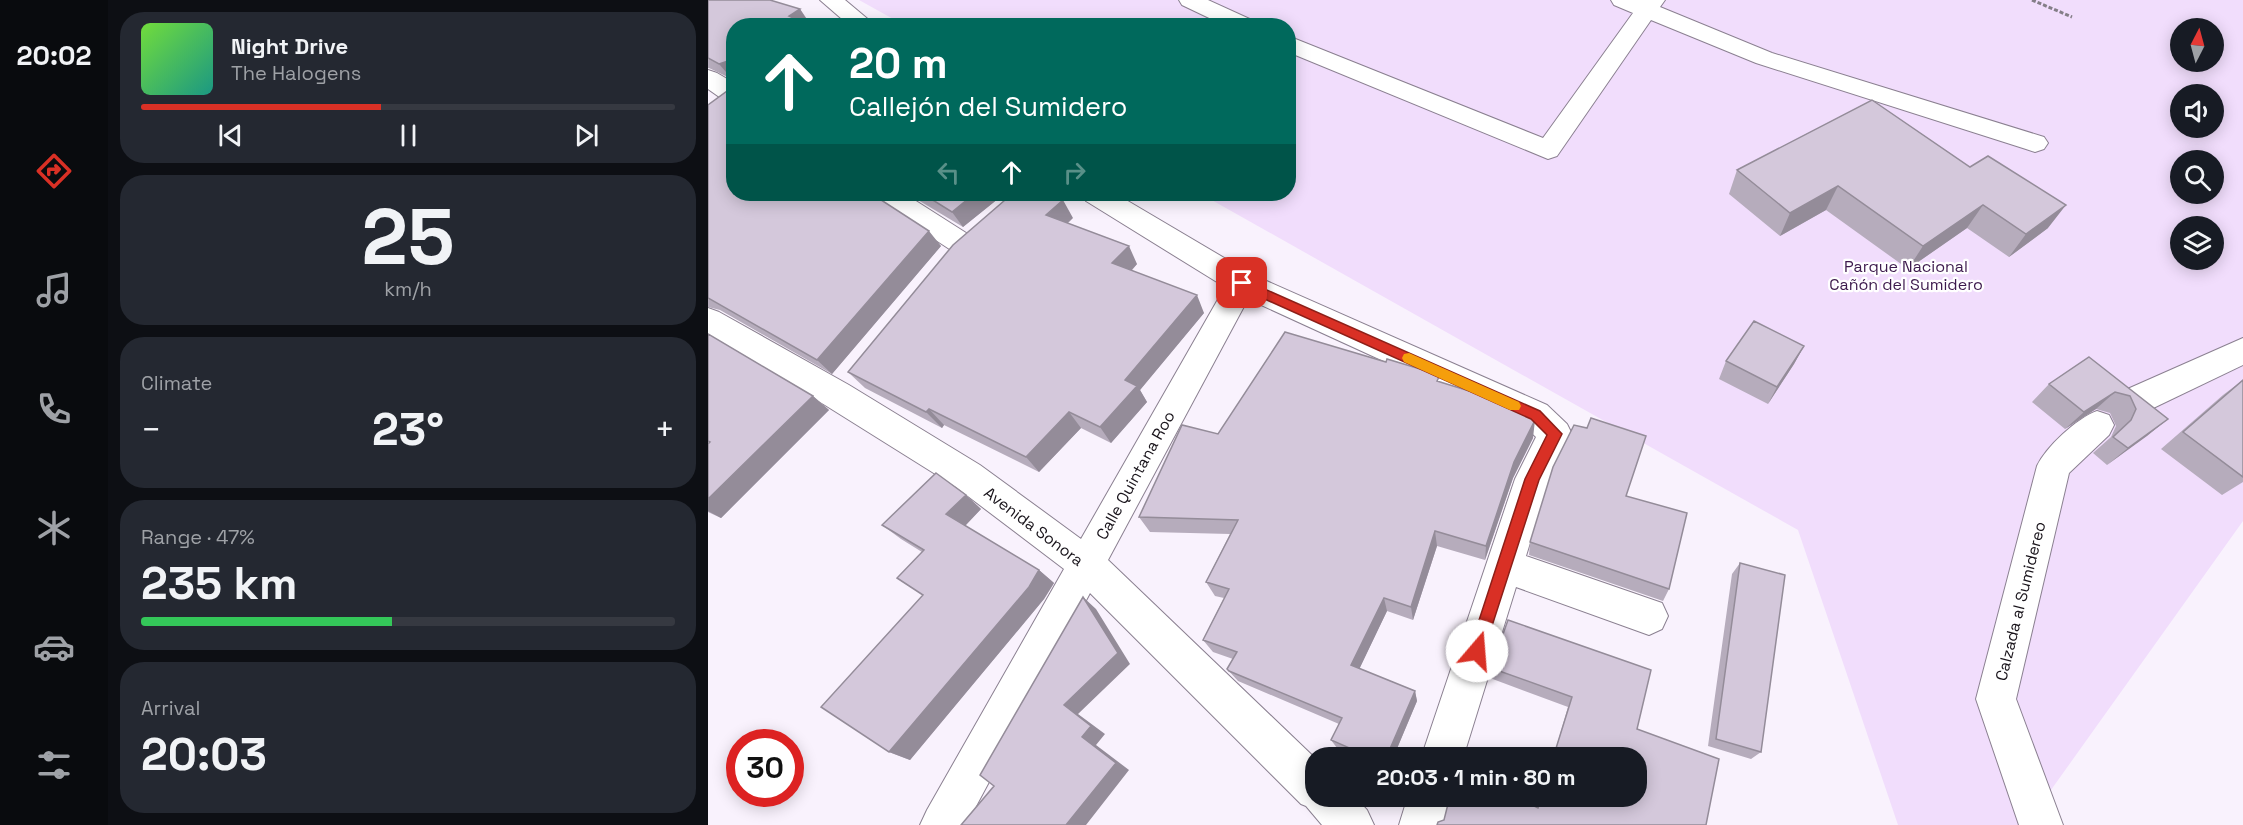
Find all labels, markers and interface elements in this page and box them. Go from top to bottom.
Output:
north arrow [2170,18,2224,72]
map controls [2170,18,2224,270]
text: Night Drive [231,32,348,60]
text: 20 m [849,37,948,90]
text: 20:02 [16,38,92,73]
icon: ahead [750,42,828,120]
text: The Halogens [231,60,361,86]
button: sound [2170,84,2224,138]
text: Callejón del Sumidero [849,89,1128,124]
icon: previous [214,119,247,152]
icon: pause [392,119,425,152]
icon: next [570,119,603,152]
icon: directions [33,150,75,192]
button: search [2170,150,2224,204]
icon: left [932,156,965,189]
icon: ahead [995,156,1028,189]
icon: right [1058,156,1091,189]
text: 25 [361,187,455,287]
button: layers [2170,216,2224,270]
park label: Parque Nacional Cañón del Sumidero [1829,256,1983,295]
pin [1216,257,1267,308]
icon: arrive [1225,266,1258,299]
icon: music [33,269,75,311]
text: km/h [384,276,432,302]
text: Climate [141,370,212,396]
icon: phone [33,388,75,430]
text: 23° [372,401,444,458]
street label: Calle Quintana Roo [1091,407,1180,543]
text: − [141,409,161,451]
text: + [655,409,675,451]
street label: Avenida Sonora [980,482,1088,571]
icon: climate [33,507,75,549]
street label: Calzada al Sumidereo [1990,519,2050,683]
text: Range · 47% [141,524,255,550]
text: 235 km [141,555,297,612]
position arrow [1445,619,1509,683]
icon: car [33,626,75,668]
text: Arrival [141,695,200,721]
text: 20:03 [141,726,267,783]
speed limit sign: 30 [726,729,804,807]
icon: filters [33,744,75,786]
text: 20:03 · 1 min · 80 m [1376,763,1576,791]

